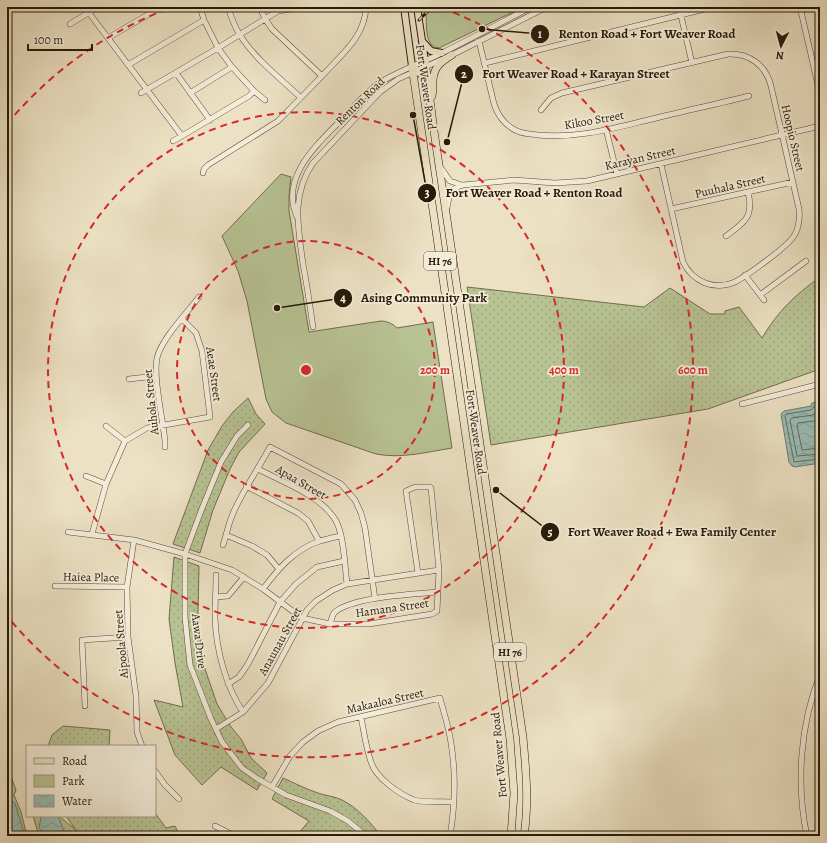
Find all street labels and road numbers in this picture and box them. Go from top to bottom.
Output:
street label: Fort Weaver Road [412,43,440,131]
street label: Renton Road [332,73,389,129]
street label: Hoopio Street [778,103,808,173]
street label: Kikoo Street [563,107,625,133]
street label: Karayan Street [603,142,677,174]
street label: Puuhala Street [693,170,767,202]
road number: HI 76 [424,252,456,270]
street label: Aeae Street [202,345,226,402]
street label: Auhola Street [140,368,163,437]
street label: Fort Weaver Road [462,388,490,476]
street label: Apaa Street [272,461,329,503]
street label: Haiea Place [63,569,119,585]
street label: Hamana Street [354,595,430,621]
street label: Anaunau Street [254,604,305,679]
street label: Aipoola Street [110,609,132,680]
street label: Aawa Drive [188,611,210,670]
road number: HI 76 [494,643,526,661]
street label: Makaaloa Street [345,684,425,718]
street label: Fort Weaver Road [487,711,511,799]

